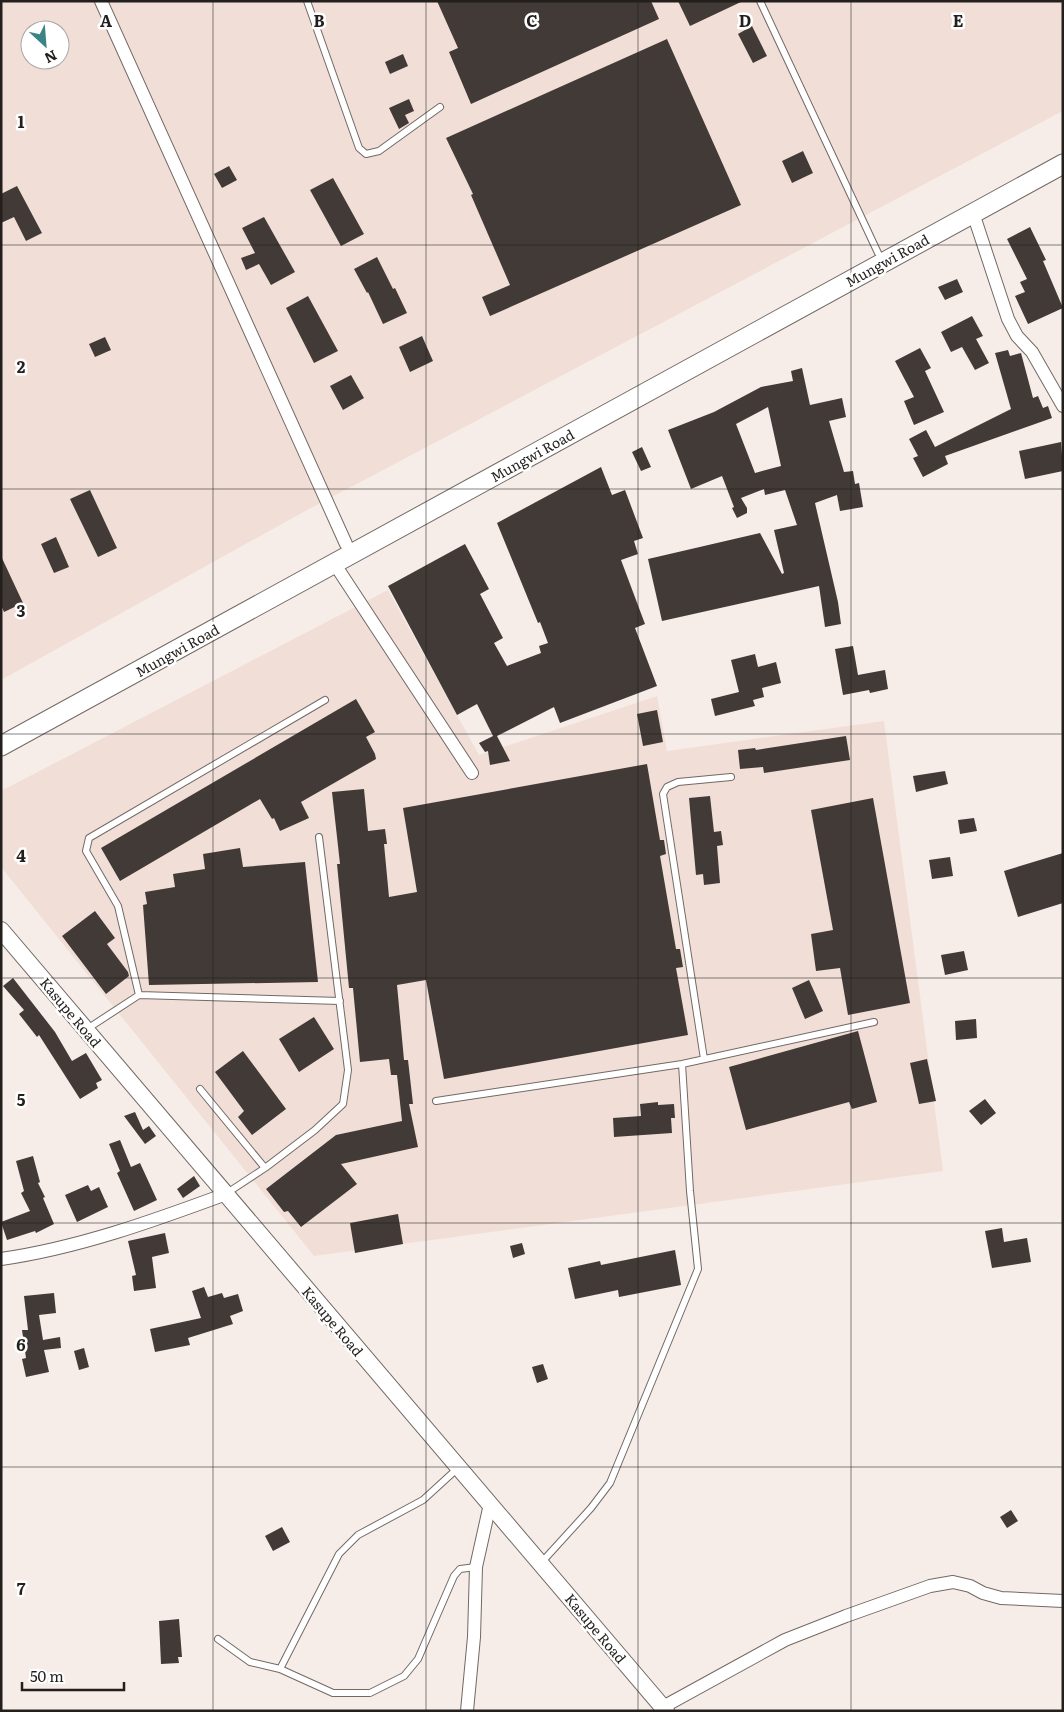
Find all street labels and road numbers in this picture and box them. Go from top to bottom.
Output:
street label: Mungwi Road [842,229,933,291]
street label: Mungwi Road [487,424,578,486]
street label: Mungwi Road [132,619,223,681]
street label: Kasupe Road [36,973,106,1052]
street label: Kasupe Road [298,1282,368,1361]
street label: Kasupe Road [561,1589,631,1668]

